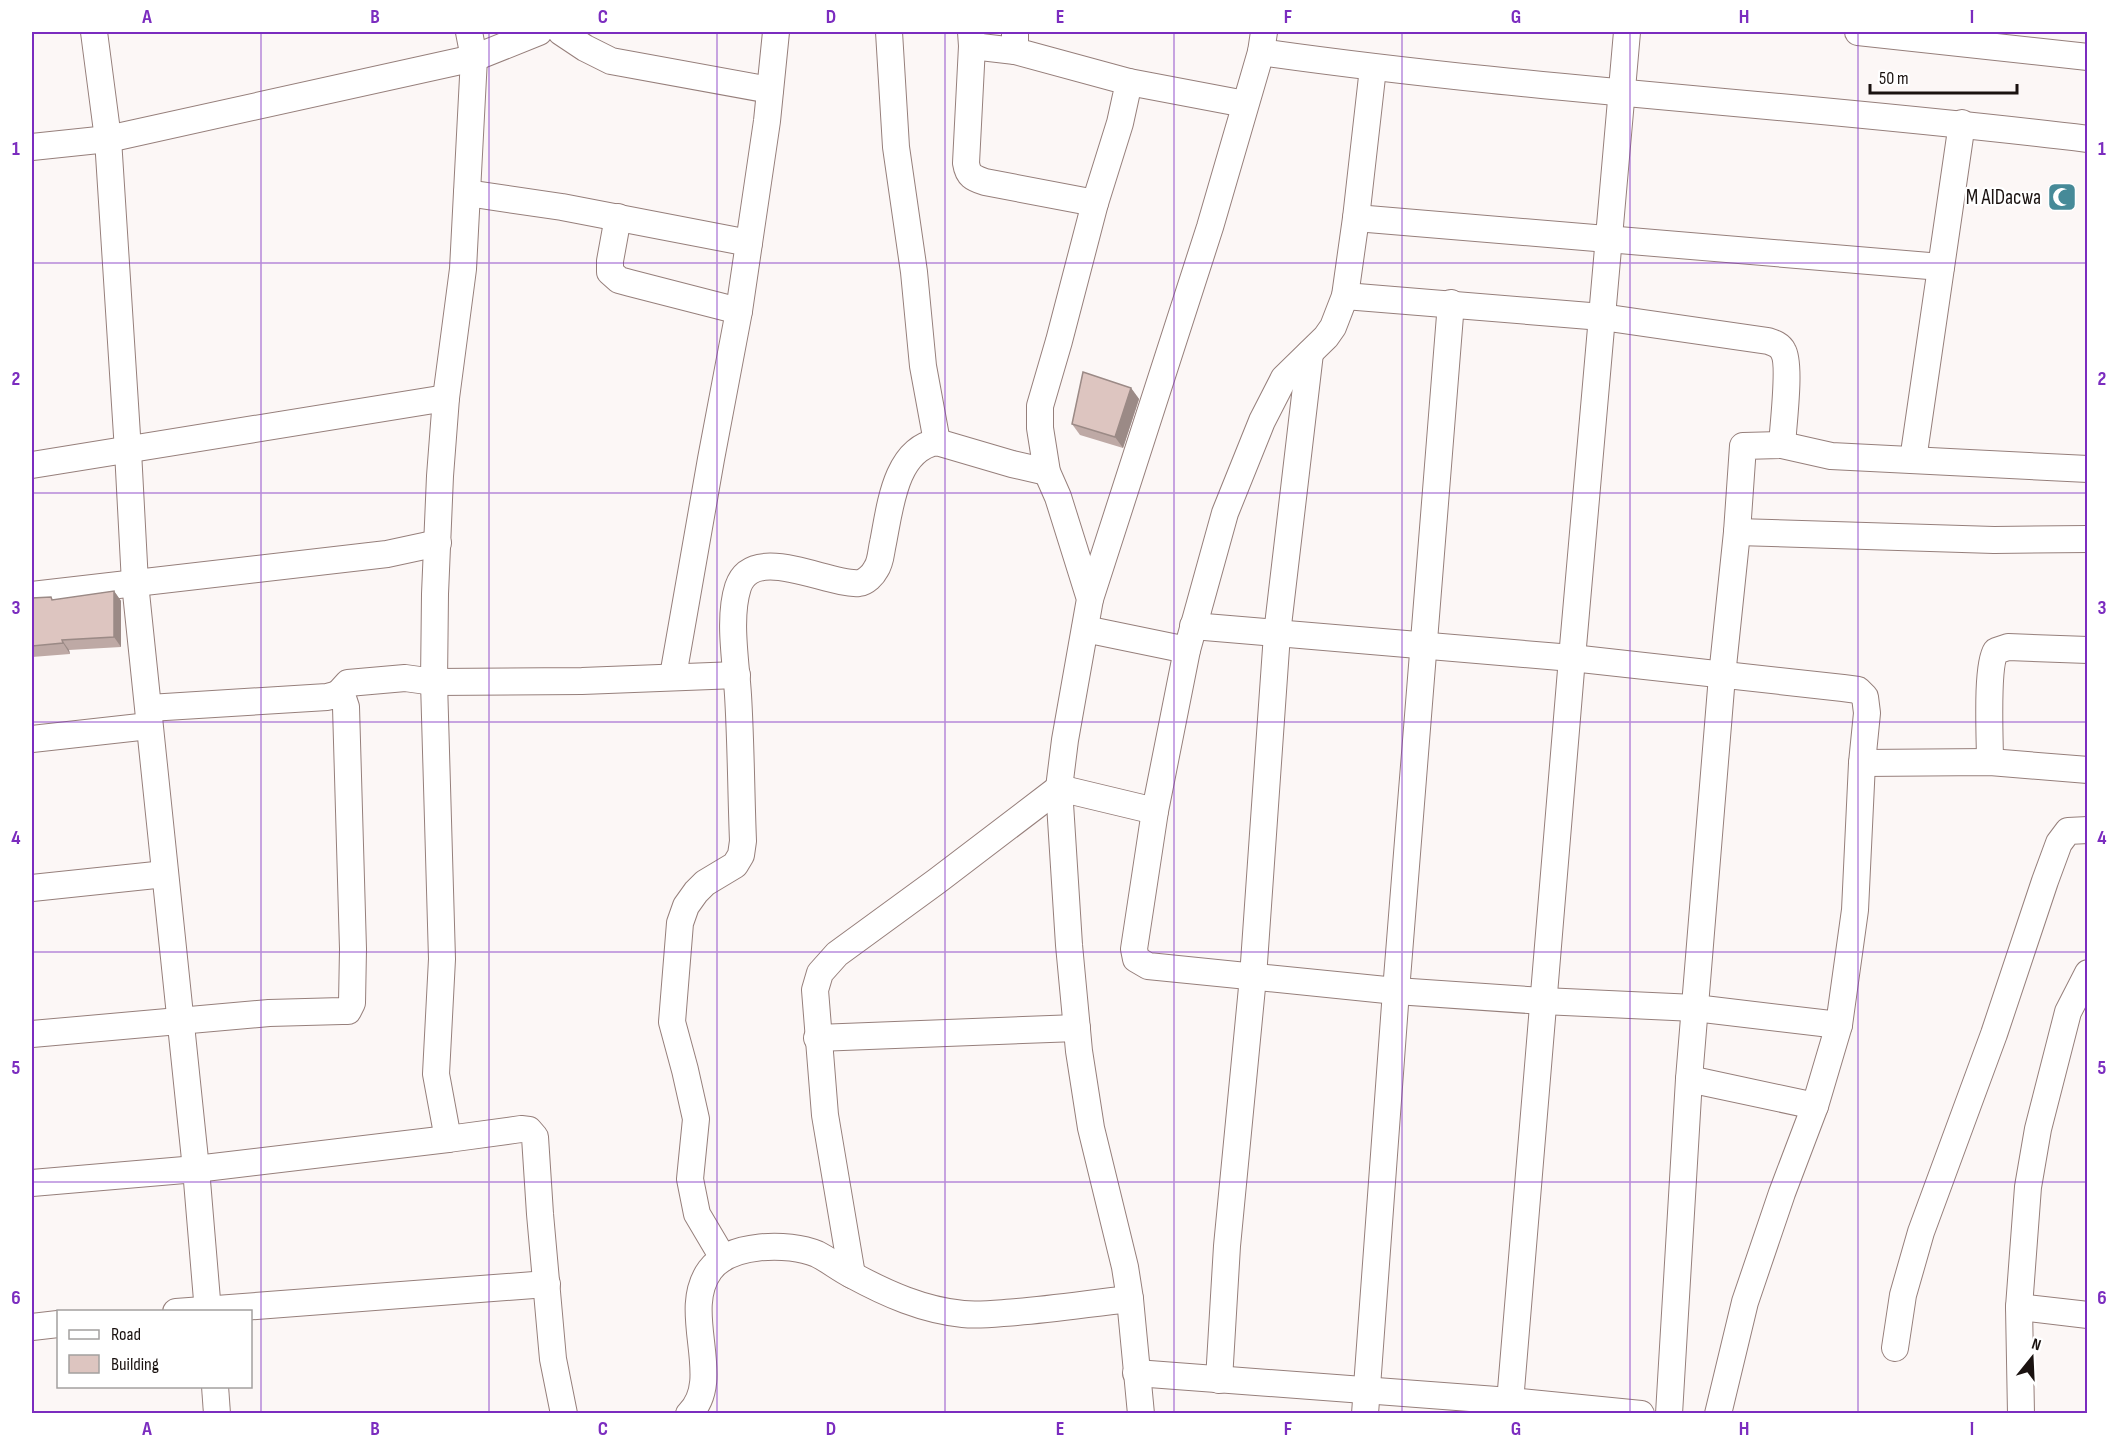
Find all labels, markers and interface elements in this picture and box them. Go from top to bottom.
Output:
text: A [141,5,152,29]
text: B [370,5,380,29]
text: C [598,5,608,29]
text: D [826,5,836,29]
text: E [1056,5,1064,29]
text: F [1284,5,1292,29]
text: G [1511,5,1521,29]
text: H [1739,5,1749,29]
text: I [1970,5,1974,29]
scale bar [1870,57,2017,95]
text: 50 m [1879,68,1909,89]
text: 1 [12,137,20,161]
text: 1 [2098,137,2106,161]
mosque icon: M AlDacwa [2046,181,2078,213]
place label: M AlDacwa [1966,185,2041,210]
text: 2 [12,367,20,391]
text: 2 [2098,367,2106,391]
text: 3 [12,596,21,620]
text: 3 [2098,596,2107,620]
text: 4 [11,826,21,850]
text: 4 [2097,826,2107,850]
text: 5 [12,1056,21,1080]
text: 5 [2098,1056,2107,1080]
text: 6 [11,1286,21,1310]
text: 6 [2097,1286,2107,1310]
legend [57,1310,252,1388]
text: Road [111,1324,141,1345]
north arrow [2002,1328,2062,1388]
text: N [2029,1335,2043,1356]
text: Building [111,1354,159,1375]
text: A [141,1417,152,1441]
text: B [370,1417,380,1441]
text: C [598,1417,608,1441]
text: D [826,1417,836,1441]
text: E [1056,1417,1064,1441]
text: F [1284,1417,1292,1441]
text: G [1511,1417,1521,1441]
text: H [1739,1417,1749,1441]
text: I [1970,1417,1974,1441]

